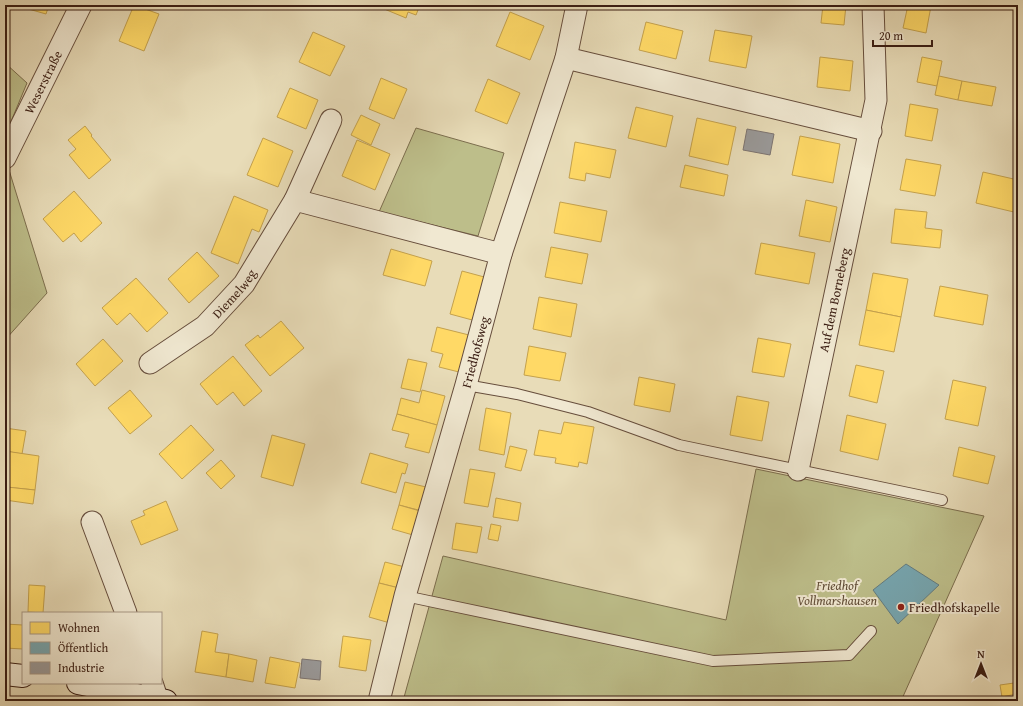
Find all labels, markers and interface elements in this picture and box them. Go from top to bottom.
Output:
scale bar [873,22,932,48]
text: 20 m [879,27,903,44]
street label: Weserstraße [19,47,66,117]
street label: Auf dem Borneberg [814,245,854,354]
street label: Diemelweg [207,265,261,322]
street label: Friedhofsweg [456,314,494,390]
park label: Friedhof Vollmarshausen [797,576,877,610]
place label: Friedhofskapelle [909,598,1000,617]
marker: Friedhofskapelle [896,602,906,612]
legend [22,612,162,684]
text: Wohnen [58,619,100,636]
text: Öffentlich [58,639,108,656]
north arrow [961,644,1001,684]
text: N [977,646,985,662]
text: Industrie [58,659,105,676]

